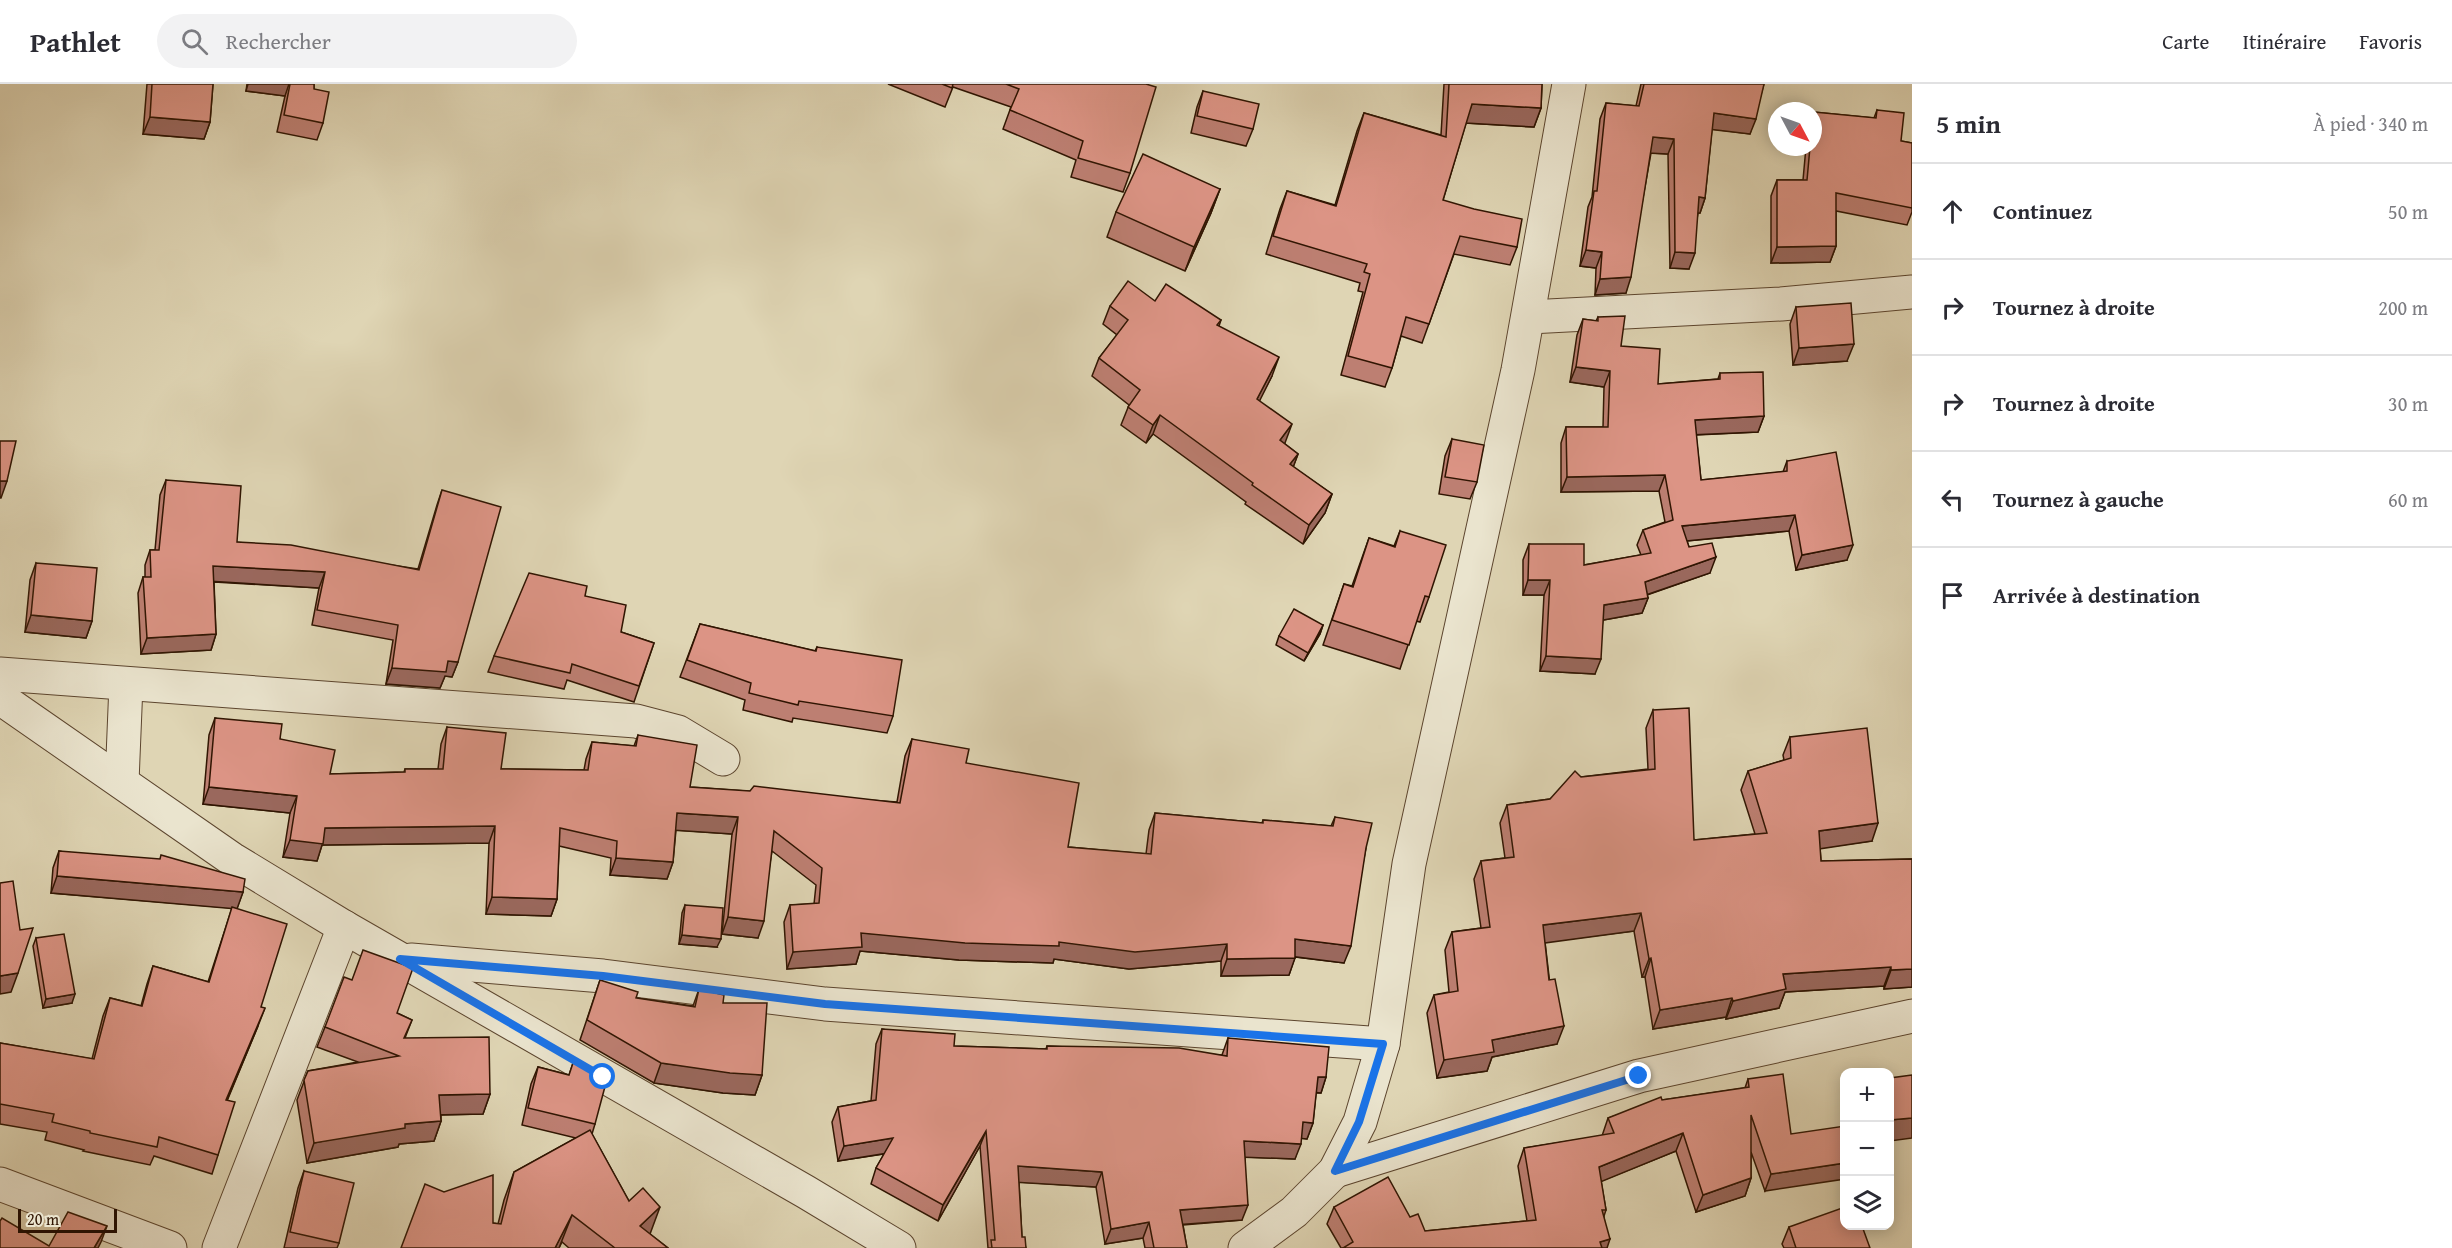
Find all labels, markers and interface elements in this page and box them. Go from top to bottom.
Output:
search box [157,14,577,68]
text: Pathlet [30,21,121,62]
icon: search [178,25,211,58]
text: Rechercher [226,25,331,57]
text: Carte [2162,26,2209,57]
text: Itinéraire [2242,26,2326,57]
text: Favoris [2359,26,2422,57]
north arrow [1768,102,1822,156]
text: 5 min [1936,104,2001,143]
text: À pied · 340 m [2313,109,2428,138]
icon: ahead [1936,195,1969,228]
text: Continuez [1993,195,2092,227]
text: 50 m [2388,197,2428,226]
icon: right [1936,291,1969,324]
text: Tournez à droite [1993,291,2155,323]
text: 200 m [2378,293,2428,322]
icon: right [1936,387,1969,420]
text: Tournez à droite [1993,387,2155,419]
text: 30 m [2388,389,2428,418]
icon: left [1936,483,1969,516]
text: Tournez à gauche [1993,483,2164,515]
text: 60 m [2388,485,2428,514]
icon: arrive [1936,579,1969,612]
text: Arrivée à destination [1993,579,2200,611]
route end [1625,1062,1651,1088]
route start [589,1063,615,1089]
map controls [1840,1068,1894,1230]
button: + [1840,1068,1894,1122]
button: − [1840,1122,1894,1176]
button: layers [1840,1176,1894,1230]
scale bar [18,1206,117,1234]
text: 20 m [27,1207,59,1231]

